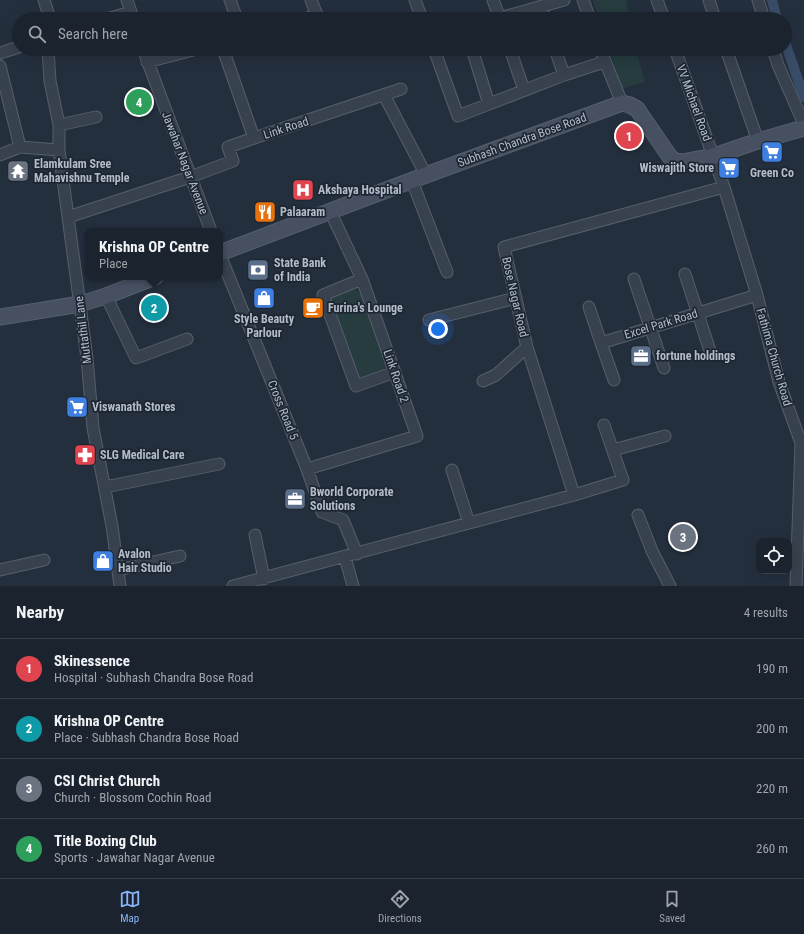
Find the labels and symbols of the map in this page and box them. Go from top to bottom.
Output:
street label: VV Michael Road [674,63,714,143]
pin: 4 [126,87,152,117]
street label: Jawahar Nagar Avenue [159,110,211,217]
street label: Subhash Chandra Bose Road [456,110,588,170]
street label: Link Road [262,114,310,142]
pin: 1 [616,121,642,151]
supermarket icon: Green Co [759,139,785,165]
supermarket icon: Wiswajith Store [716,155,742,181]
place label: Elamkulam Sree Mahavishnu Temple [34,157,130,185]
temple icon: Elamkulam Sree Mahavishnu Temple [5,158,31,184]
place label: Wiswajith Store [639,161,714,175]
place label: Green Co [750,166,794,180]
hospital icon: Akshaya Hospital [290,177,316,203]
place label: Akshaya Hospital [318,183,402,197]
restaurant icon: Palaaram [252,199,278,225]
place label: Palaaram [280,205,325,219]
place label: State Bank of India [274,256,326,284]
street label: Bose Nagar Road [499,256,531,338]
bank icon: State Bank of India [245,257,271,283]
shop icon: Style Beauty Parlour [251,285,277,311]
pin: 2 [141,293,167,323]
street label: Muttathil Lane [72,295,94,365]
cafe icon: Furina's Lounge [300,295,326,321]
place label: Furina's Lounge [328,301,403,315]
street label: Excel Park Road [623,306,699,342]
street label: Fathima Church Road [753,306,795,408]
place label: Style Beauty Parlour [234,312,295,340]
your location [428,319,448,339]
office icon: fortune holdings [628,343,654,369]
street label: Link Road 2 [380,348,412,404]
place label: fortune holdings [656,349,736,363]
street label: Cross Road 5 [265,378,301,442]
supermarket icon: Viswanath Stores [64,394,90,420]
place label: Viswanath Stores [92,400,176,414]
pharmacy icon: SLG Medical Care [72,442,98,468]
place label: SLG Medical Care [100,448,185,462]
place label: Bworld Corporate Solutions [310,485,394,513]
office icon: Bworld Corporate Solutions [282,486,308,512]
pin: 3 [670,522,696,552]
place label: Avalon Hair Studio [118,547,172,575]
shop icon: Avalon Hair Studio [90,548,116,574]

